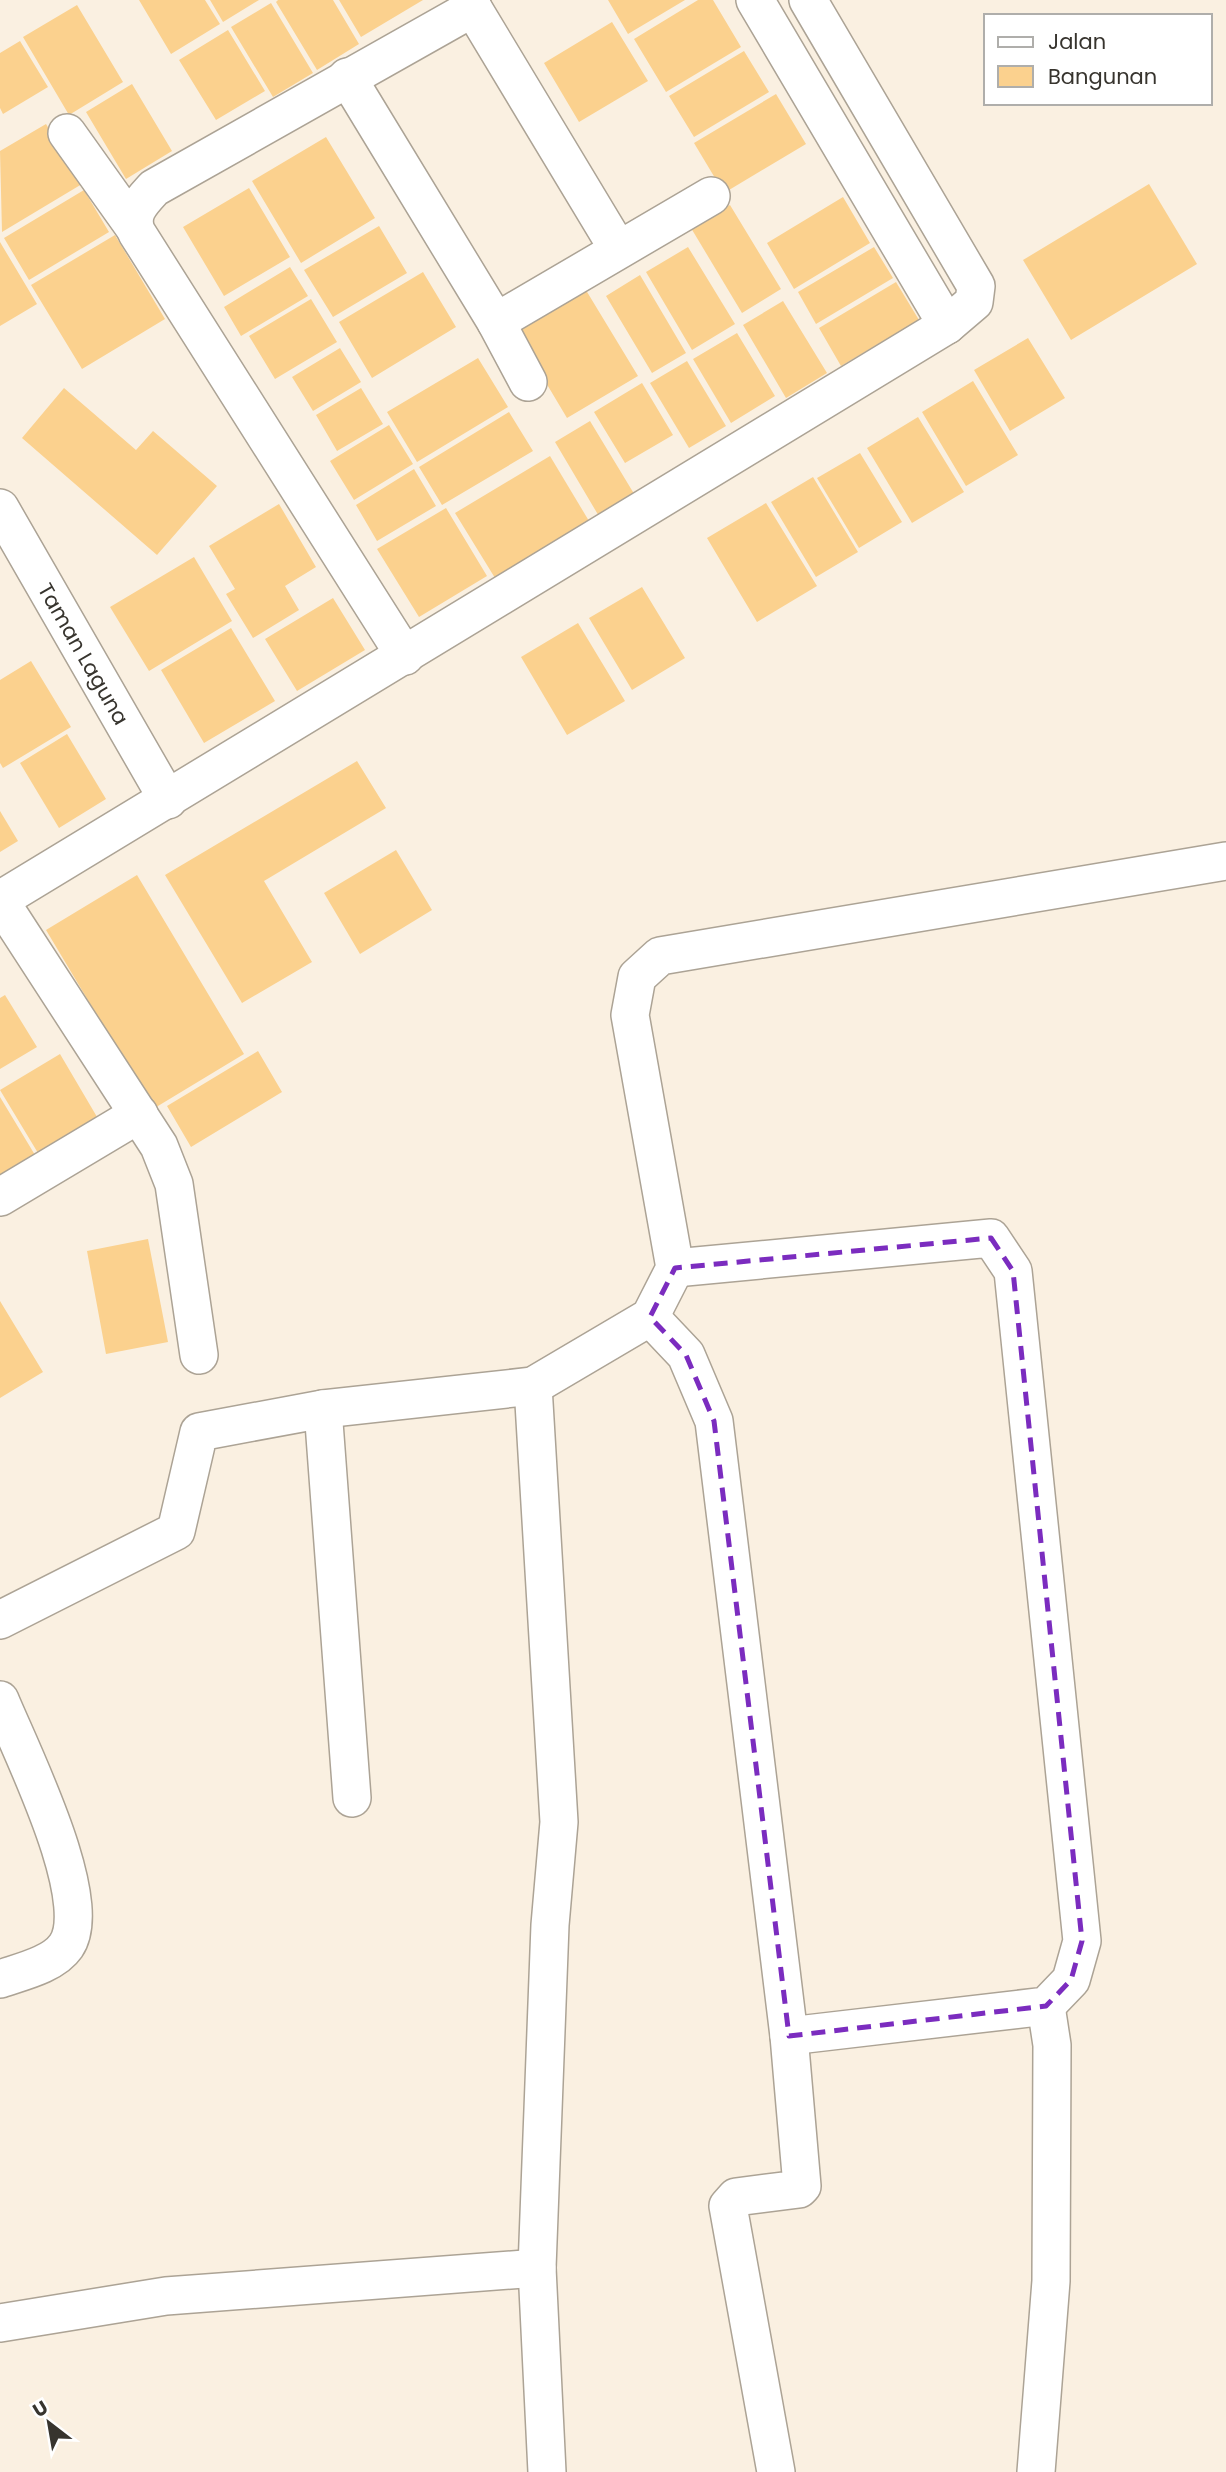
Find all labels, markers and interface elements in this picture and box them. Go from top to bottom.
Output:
legend [984,14,1212,105]
text: Jalan [1048,27,1106,56]
text: Bangunan [1048,62,1157,91]
street label: Taman Laguna [32,577,136,730]
north arrow [14,2388,84,2458]
text: U [28,2394,53,2424]

